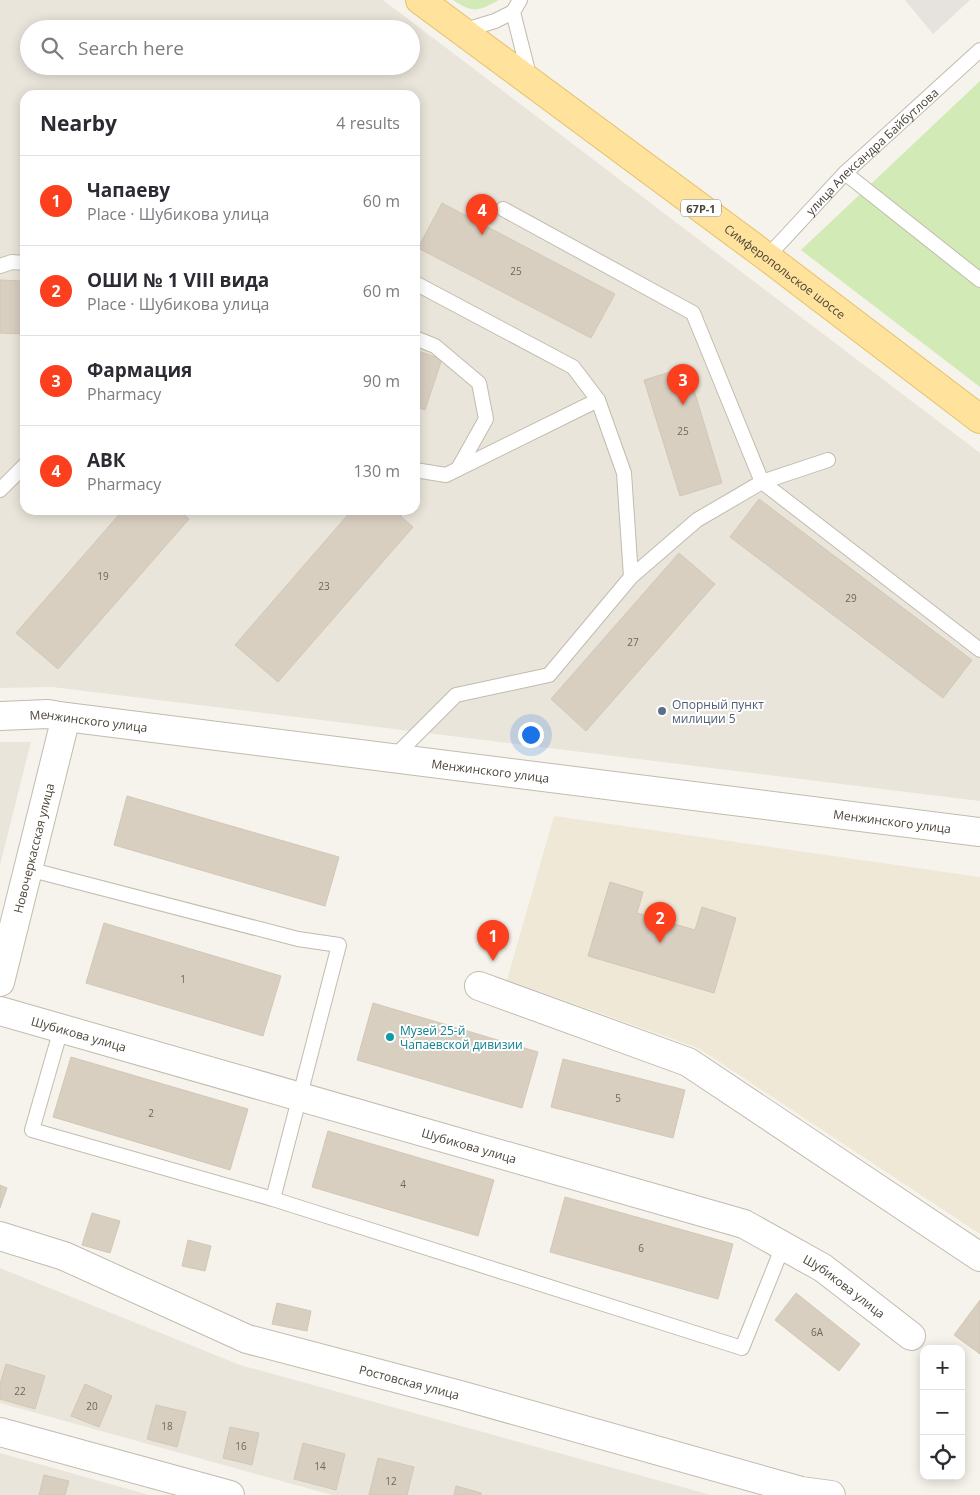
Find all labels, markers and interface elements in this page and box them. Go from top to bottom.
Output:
search box [20,20,420,75]
icon: search [38,34,66,62]
text: Search here [78,35,184,61]
street label: улица Александра Байбутлова [802,84,942,219]
text: Nearby [40,109,117,137]
text: 4 results [336,112,400,134]
text: Чапаеву [87,177,170,203]
text: 1 [51,190,61,212]
text: 60 m [363,190,400,212]
pin: 4 [466,194,498,235]
road number: 67Р-1 [681,200,721,217]
text: Place · Шубикова улица [87,203,269,225]
street label: Симферопольское шоссе [721,220,850,323]
house number: 25 [510,264,522,278]
text: ОШИ № 1 VIII вида [87,267,269,293]
text: 2 [51,280,61,302]
text: 60 m [363,280,400,302]
text: Place · Шубикова улица [87,293,269,315]
text: Фармация [87,357,192,383]
pin: 3 [667,364,699,405]
text: 3 [51,370,61,392]
text: 90 m [363,370,400,392]
text: Pharmacy [87,383,161,405]
house number: 25 [677,424,689,438]
text: АВК [87,447,126,473]
text: 4 [51,460,61,482]
text: 130 m [354,460,400,482]
text: Pharmacy [87,473,161,495]
house number: 19 [97,569,109,583]
house number: 23 [318,579,330,593]
house number: 29 [845,591,857,605]
house number: 27 [627,635,639,649]
place label: Опорный пункт милиции 5 [672,696,764,727]
street label: Менжинского улица [29,705,148,736]
marker: Опорный пункт милиции 5 [656,705,668,717]
your location [518,722,544,748]
street label: Менжинского улица [430,755,550,786]
street label: Новочеркасская улица [9,781,58,915]
street label: Менжинского улица [832,805,952,837]
pin: 2 [644,902,676,943]
pin: 1 [477,920,509,961]
house number: 1 [180,972,186,986]
street label: Шубикова улица [29,1012,128,1055]
place label: Музей 25-й Чапаевской дивизии [400,1022,523,1053]
marker: Музей 25-й Чапаевской дивизии [384,1031,396,1043]
house number: 5 [615,1091,621,1105]
house number: 2 [148,1106,154,1120]
street label: Шубикова улица [420,1124,519,1167]
house number: 4 [400,1177,406,1191]
house number: 6 [638,1241,644,1255]
street label: Шубикова улица [800,1250,889,1322]
house number: 6А [811,1325,824,1339]
map controls [920,1345,965,1480]
button: + [920,1345,965,1390]
street label: Ростовская улица [357,1360,461,1403]
house number: 22 [14,1384,26,1398]
button: − [920,1390,965,1435]
house number: 20 [86,1399,98,1413]
house number: 18 [161,1419,173,1433]
button: locate [920,1435,965,1480]
house number: 16 [235,1439,247,1453]
house number: 14 [314,1459,326,1473]
house number: 12 [385,1474,397,1488]

